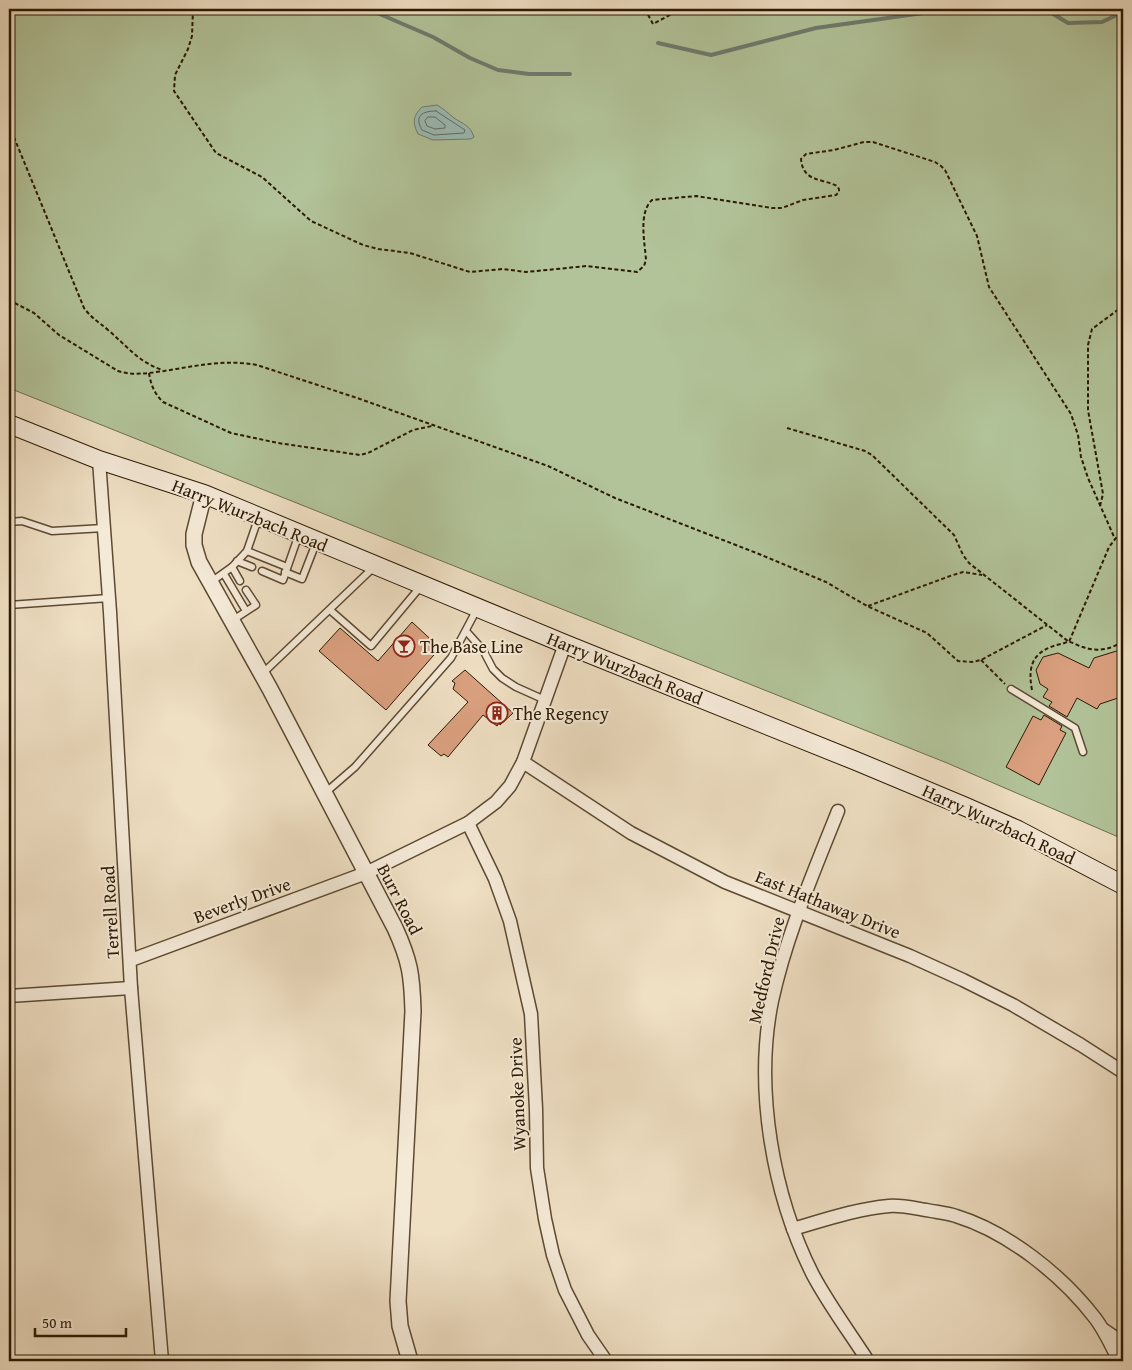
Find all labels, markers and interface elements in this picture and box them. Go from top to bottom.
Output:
street label: Harry Wurzbach Road [168,471,332,559]
street label: Harry Wurzbach Road [543,624,707,712]
place label: The Base Line [420,633,523,660]
bar icon: The Base Line [392,634,416,658]
place label: The Regency [513,700,609,727]
building icon: The Regency [485,701,509,725]
street label: Harry Wurzbach Road [918,777,1080,871]
street label: Burr Road [371,859,430,940]
street label: East Hathaway Drive [751,863,905,945]
street label: Terrell Road [94,865,126,959]
street label: Beverly Drive [190,870,294,930]
street label: Medford Drive [741,914,791,1026]
street label: Wyanoke Drive [502,1037,532,1151]
scale bar [35,1305,126,1337]
text: 50 m [42,1312,73,1333]

